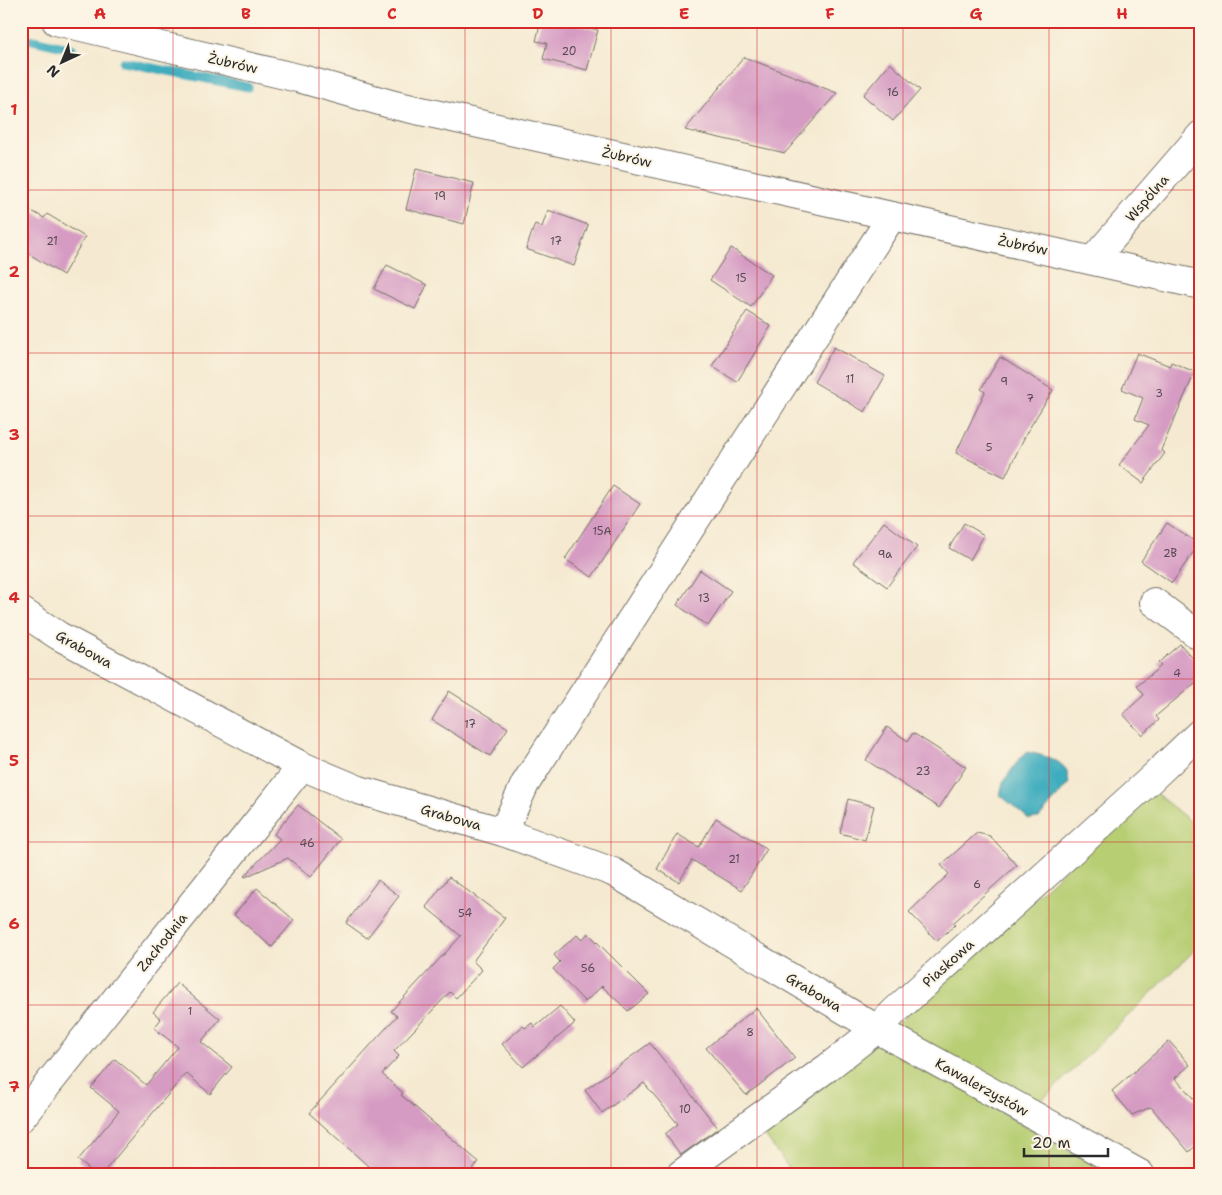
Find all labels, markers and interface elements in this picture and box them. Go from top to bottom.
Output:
text: A [94,3,106,24]
text: B [241,3,251,24]
text: C [387,3,397,24]
text: D [532,3,544,24]
text: E [679,3,689,24]
text: F [825,3,835,24]
text: G [970,3,983,24]
text: H [1116,3,1128,24]
north arrow [38,38,88,88]
house number: 20 [561,44,577,59]
street label: Żubrów [206,49,260,77]
text: N [43,61,63,82]
house number: 16 [887,85,899,100]
text: 1 [10,99,18,120]
street label: Żubrów [600,143,654,171]
street label: Wspólna [1121,170,1173,226]
house number: 19 [434,189,446,204]
street label: Żubrów [996,231,1050,259]
house number: 21 [46,234,58,249]
house number: 17 [550,234,562,249]
text: 2 [8,261,20,282]
house number: 15 [735,271,747,286]
house number: 11 [846,372,854,387]
house number: 9 [1000,374,1008,389]
house number: 3 [1155,386,1163,401]
house number: 7 [1026,391,1034,406]
text: 3 [8,424,20,445]
house number: 5 [986,440,993,455]
house number: 15A [592,524,612,539]
house number: 2B [1163,546,1177,561]
house number: 9a [878,547,892,562]
text: 4 [8,587,20,608]
house number: 13 [698,591,710,606]
street label: Grabowa [52,626,116,672]
house number: 4 [1173,666,1181,681]
house number: 17 [464,717,476,732]
text: 5 [9,750,19,771]
house number: 23 [916,764,930,779]
street label: Grabowa [419,800,484,834]
house number: 46 [299,836,315,851]
house number: 21 [728,852,740,867]
house number: 6 [973,877,981,892]
house number: 54 [458,906,472,921]
street label: Zachodnia [133,909,191,975]
text: 6 [8,913,20,934]
street label: Piaskowa [918,935,978,991]
house number: 56 [581,961,595,976]
street label: Grabowa [783,968,846,1016]
house number: 1 [188,1004,192,1019]
house number: 8 [746,1025,754,1040]
street label: Kawalerzystów [932,1054,1032,1120]
text: 7 [8,1076,20,1097]
house number: 10 [679,1102,691,1117]
scale bar [1024,1125,1108,1157]
text: 20 m [1032,1133,1071,1153]

